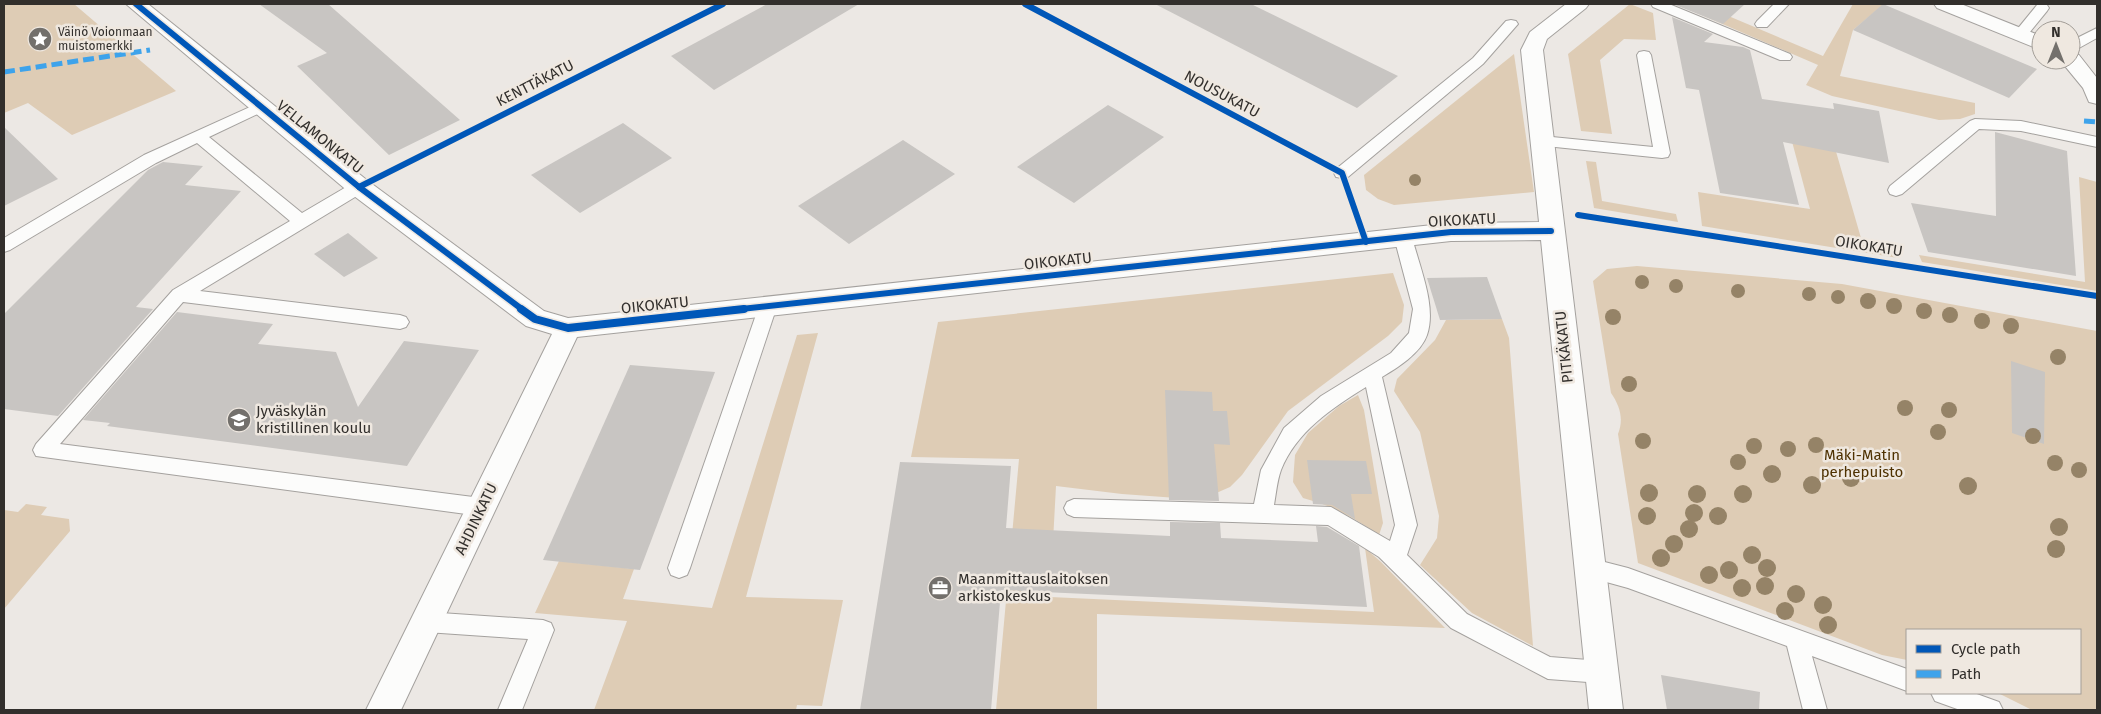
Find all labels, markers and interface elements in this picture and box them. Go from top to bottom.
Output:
north arrow [2031,20,2081,70]
text: N [2051,24,2061,41]
place label: Väinö Voionmaan muistomerkki [58,25,152,53]
place icon: Väinö Voionmaan muistomerkki [27,26,53,52]
street label: KENTTÄKATU [493,56,577,110]
street label: NOUSUKATU [1181,67,1263,121]
street label: VELLAMONKATU [273,97,367,177]
street label: OIKOKATU [1427,209,1497,231]
street label: OIKOKATU [1834,232,1904,260]
street label: OIKOKATU [1023,248,1093,274]
street label: OIKOKATU [620,292,690,318]
street label: PITKÄKATU [1551,310,1577,384]
place label: Jyväskylän kristillinen koulu [256,402,371,437]
school or university icon: Jyväskylän kristillinen koulu [226,407,252,433]
park label: Mäki-Matin perhepuisto [1821,446,1903,481]
street label: AHDINKATU [451,480,501,558]
place label: Maanmittauslaitoksen arkistokeskus [958,570,1109,605]
office icon: Maanmittauslaitoksen arkistokeskus [927,575,953,601]
legend [1906,629,2081,694]
text: Cycle path [1951,640,2021,658]
text: Path [1951,665,1981,683]

